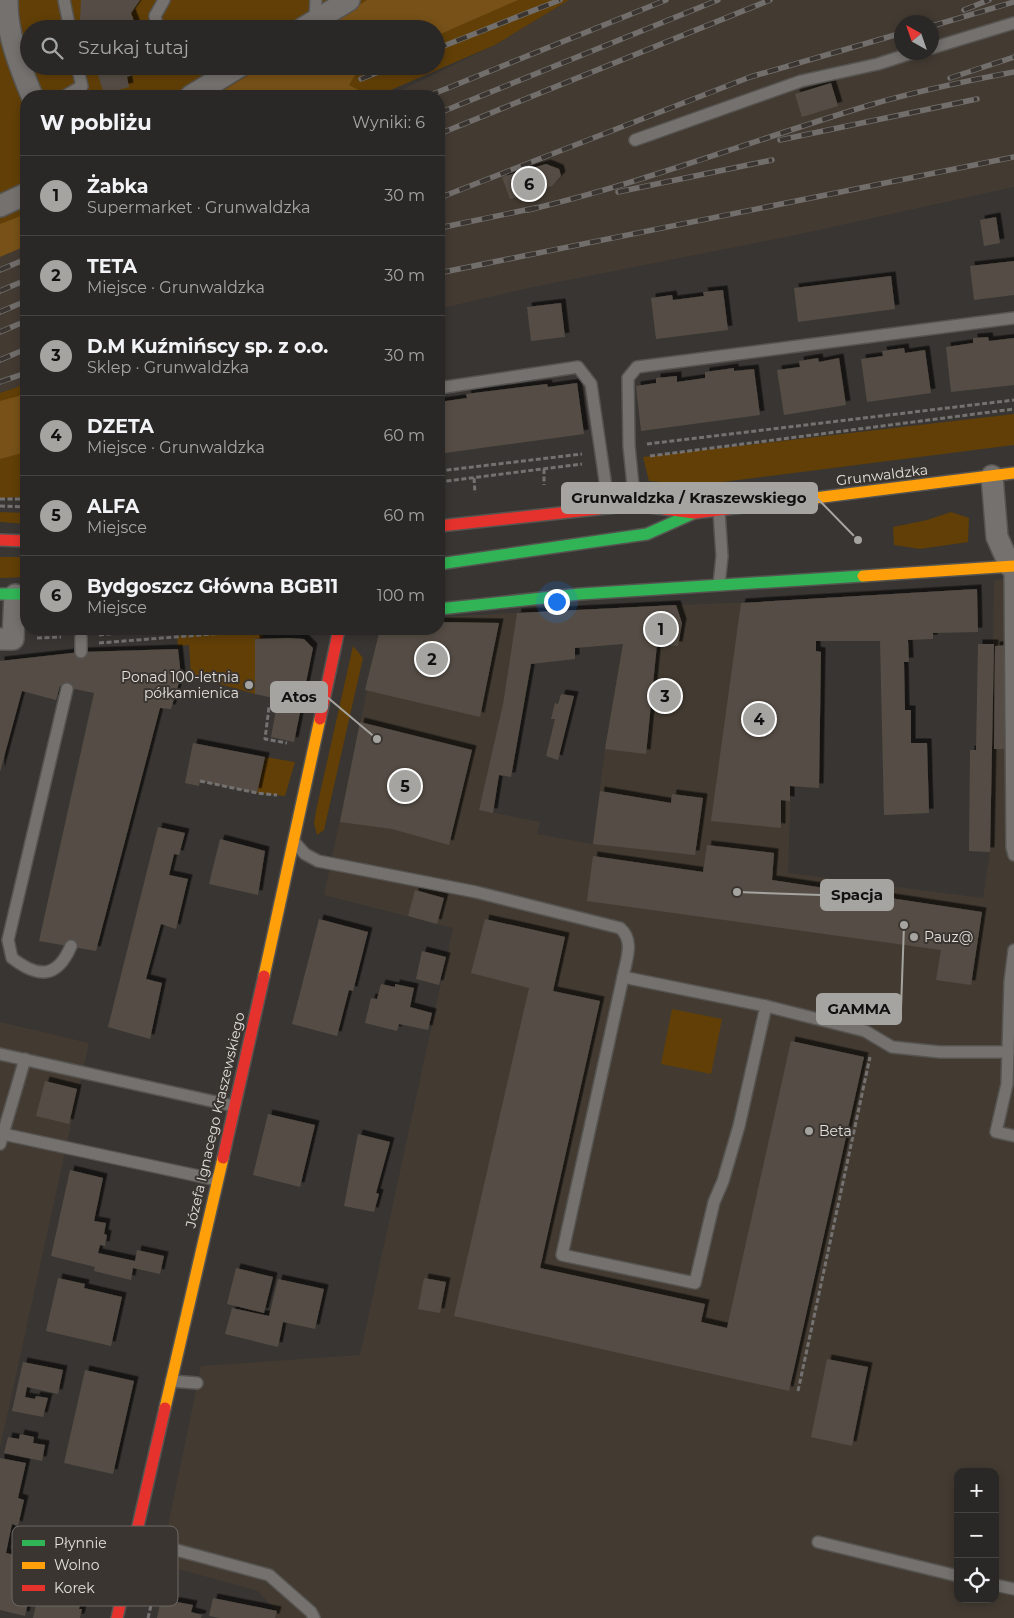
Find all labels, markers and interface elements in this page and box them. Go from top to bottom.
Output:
north arrow [894,15,939,60]
search box [20,20,445,75]
icon: search [38,34,66,62]
text: Szukaj tutaj [78,36,189,59]
text: W pobliżu [40,110,152,135]
text: Wyniki: 6 [352,113,425,132]
pin: 6 [513,165,545,203]
text: Żabka [87,175,149,198]
text: 1 [53,186,59,205]
text: 30 m [384,186,425,205]
text: Supermarket · Grunwaldzka [87,198,310,217]
text: TETA [87,255,137,278]
text: 2 [51,266,61,285]
text: 30 m [384,266,425,285]
text: Miejsce · Grunwaldzka [87,278,265,297]
text: D.M Kuźmińscy sp. z o.o. [87,335,328,358]
text: 3 [51,346,61,365]
text: 30 m [384,346,425,365]
text: Sklep · Grunwaldzka [87,358,249,377]
text: DZETA [87,415,154,438]
text: 4 [50,426,62,445]
text: 60 m [383,426,425,445]
text: Miejsce · Grunwaldzka [87,438,265,457]
street label: Grunwaldzka [835,460,929,490]
callout: Grunwaldzka / Kraszewskiego [562,483,817,513]
text: Grunwaldzka / Kraszewskiego [571,488,807,507]
text: ALFA [87,495,139,518]
text: 5 [51,506,61,525]
text: 60 m [383,506,425,525]
text: Miejsce [87,518,147,537]
text: Bydgoszcz Główna BGB11 [87,575,338,598]
text: 6 [51,586,61,605]
text: 100 m [377,586,425,605]
your location [544,589,570,615]
text: Miejsce [87,598,147,617]
pin: 1 [645,610,677,648]
pin: 2 [416,640,448,678]
place label: Ponad 100-letnia półkamienica [121,668,239,702]
pin: 3 [649,677,681,715]
marker: Ponad 100-letnia półkamienica [243,679,255,691]
callout: Atos [271,682,327,712]
text: Atos [280,687,317,706]
pin: 4 [743,700,775,738]
pin: 5 [389,767,421,805]
callout: Spacja [821,880,893,910]
text: Spacja [831,885,883,904]
place label: Pauz@ [924,928,973,946]
marker: Pauz@ [908,931,920,943]
callout: GAMMA [817,994,901,1024]
text: GAMMA [827,999,891,1018]
street label: Józefa Ignacego Kraszewskiego [181,1010,249,1231]
place label: Beta [819,1122,852,1140]
marker: Beta [803,1125,815,1137]
map controls [954,1468,999,1603]
button: + [954,1468,999,1513]
button: − [954,1513,999,1558]
legend [12,1526,178,1606]
text: Płynnie [54,1534,107,1552]
text: Wolno [54,1556,100,1574]
button: locate [954,1558,999,1603]
text: Korek [54,1579,95,1597]

